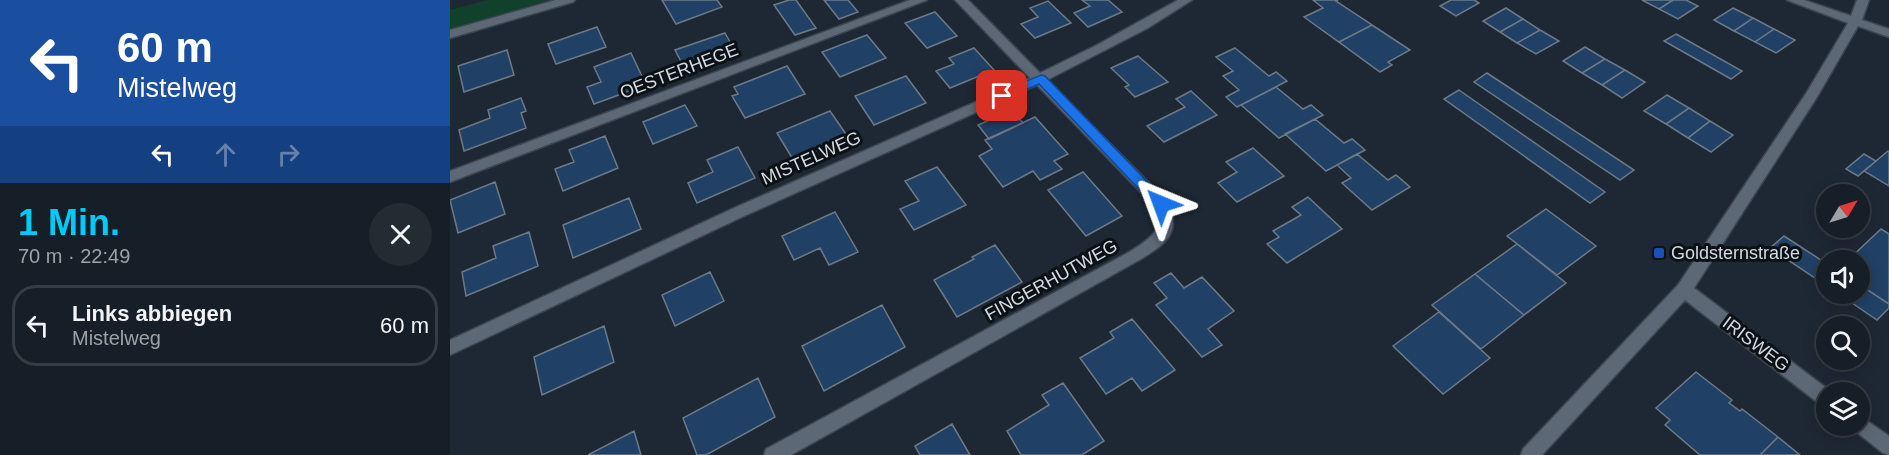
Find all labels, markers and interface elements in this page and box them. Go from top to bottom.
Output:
icon: left [18,24,96,102]
text: 60 m [117,24,213,71]
street label: OESTERHEGE [617,39,741,103]
pin [976,70,1027,121]
text: Mistelweg [117,73,237,103]
icon: arrive [985,79,1018,112]
street label: MISTELWEG [758,127,864,189]
icon: left [146,138,179,171]
icon: ahead [209,138,242,171]
icon: right [272,138,305,171]
position arrow [1129,172,1193,236]
north arrow [1816,184,1870,238]
map controls [1816,184,1870,436]
text: 1 Min. [18,202,120,243]
button: close [369,203,432,266]
street label: FINGERHUTWEG [981,235,1121,325]
place label: Goldsternstraße [1671,243,1800,263]
text: 70 m · 22:49 [18,245,130,267]
marker: Goldsternstraße [1652,246,1666,260]
button: sound [1816,250,1870,304]
text: Links abbiegen [72,301,232,326]
icon: left [21,309,54,342]
text: 60 m [380,313,429,338]
street label: IRISWEG [1719,313,1793,375]
button: search [1816,316,1870,370]
text: Mistelweg [72,327,161,349]
button: layers [1816,382,1870,436]

